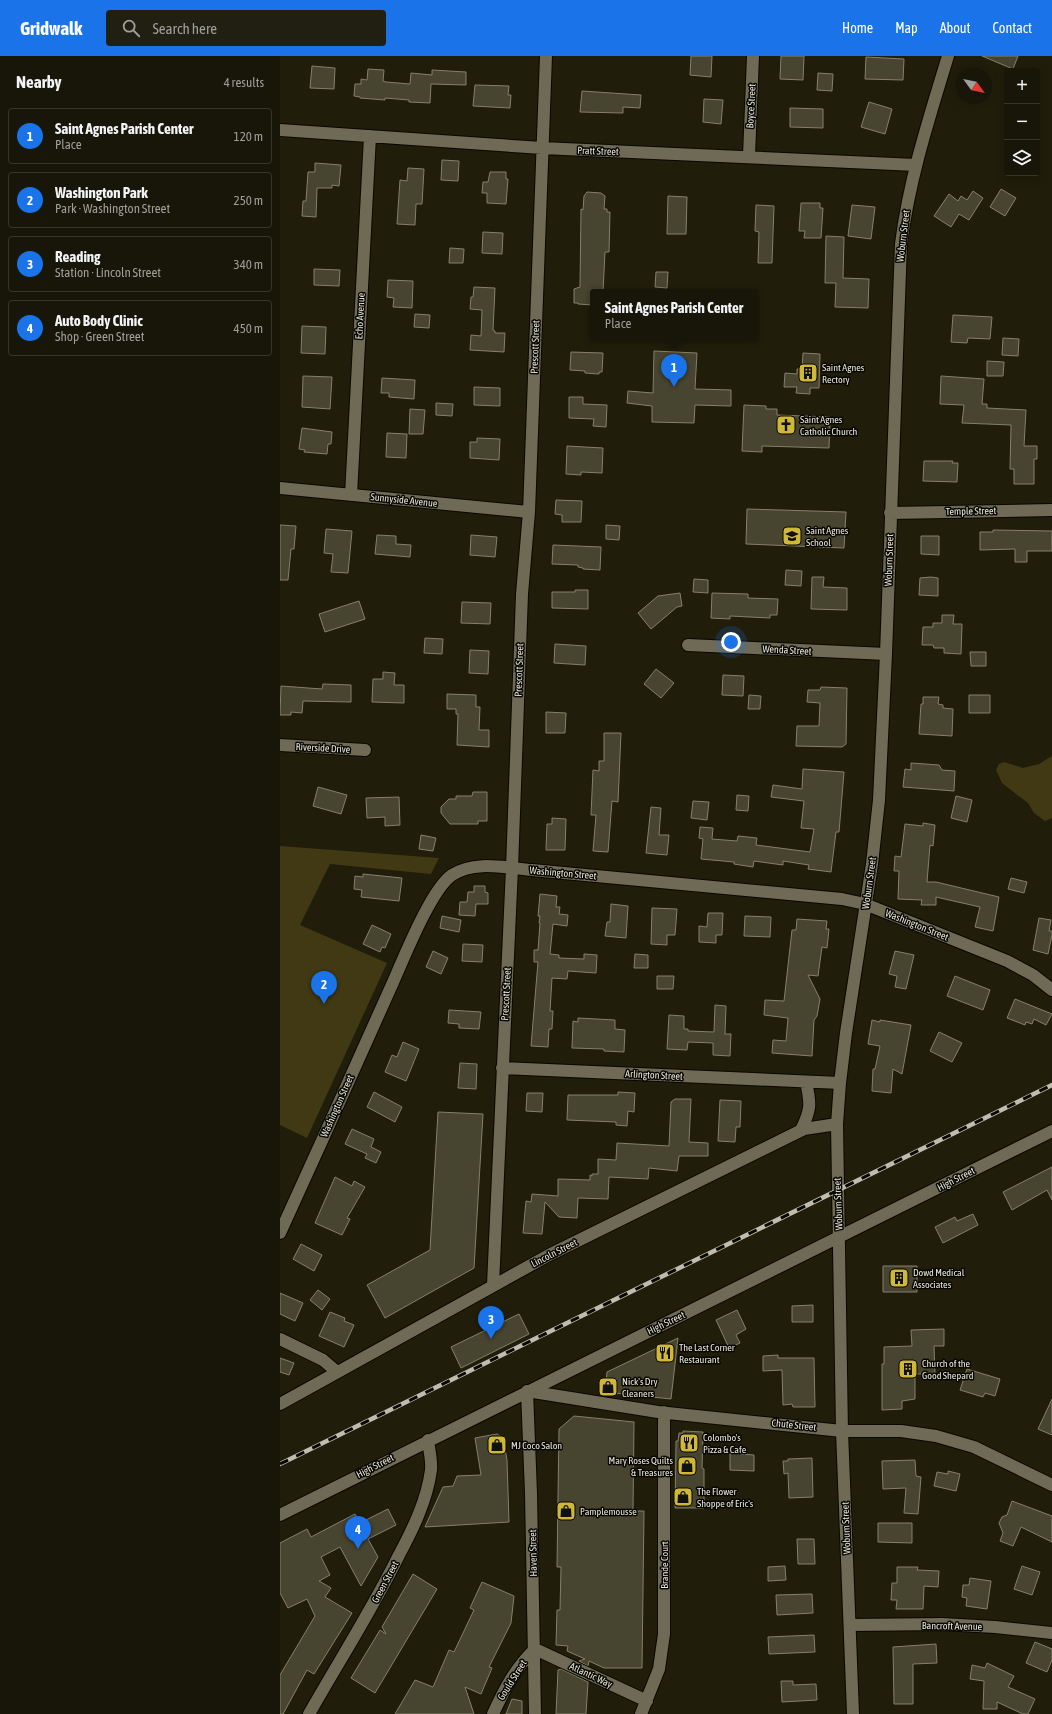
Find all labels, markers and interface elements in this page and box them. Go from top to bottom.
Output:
search box [106,10,386,46]
text: Gridwalk [20,17,82,39]
icon: search [120,17,142,39]
text: Search here [152,20,217,37]
text: Home [842,20,873,36]
text: Map [895,20,918,36]
text: About [940,20,971,36]
text: Contact [993,20,1032,36]
north arrow [956,68,992,104]
map controls [1004,68,1040,176]
button: + [1004,68,1040,104]
text: Nearby [16,72,62,92]
text: 4 results [224,75,264,90]
street label: Boyce Street [744,83,758,129]
button: − [1004,104,1040,140]
text: Saint Agnes Parish Center [55,120,193,137]
text: 1 [27,129,33,144]
text: 120 m [234,129,263,144]
text: Place [55,137,82,152]
button: layers [1004,140,1040,176]
street label: Pratt Street [577,145,619,157]
text: Washington Park [55,184,148,201]
text: 2 [27,193,33,208]
text: 250 m [234,193,263,208]
text: Park · Washington Street [55,201,170,216]
street label: Woburn Street [894,209,912,263]
text: Reading [55,248,101,265]
text: 3 [27,257,33,272]
text: 340 m [234,257,263,272]
text: Station · Lincoln Street [55,265,161,280]
popup [590,289,758,341]
street label: Echo Avenue [353,292,367,340]
text: Saint Agnes Parish Center [605,299,743,316]
text: Auto Body Clinic [55,312,143,329]
text: Place [605,316,631,331]
street label: Prescott Street [529,320,541,374]
text: 4 [27,321,33,336]
text: 450 m [234,321,263,336]
text: Shop · Green Street [55,329,144,344]
pin: 1 [661,354,687,387]
building icon: Saint Agnes Rectory [797,362,819,384]
place label: Saint Agnes Rectory [822,362,865,385]
church icon: Saint Agnes Catholic Church [775,414,797,436]
place label: Saint Agnes Catholic Church [800,414,857,437]
street label: Sunnyside Avenue [370,491,438,509]
street label: Temple Street [946,505,997,517]
school or university icon: Saint Agnes School [781,525,803,547]
place label: Saint Agnes School [806,525,849,548]
street label: Woburn Street [883,534,895,586]
your location [721,632,741,652]
street label: Prescott Street [513,643,525,697]
street label: Wenda Street [762,643,812,657]
street label: Riverside Drive [295,741,351,755]
street label: Woburn Street [860,856,878,910]
street label: Washington Street [529,865,597,881]
street label: Washington Street [884,907,950,943]
street label: Prescott Street [499,967,513,1021]
pin: 2 [311,971,337,1004]
street label: Arlington Street [625,1068,683,1082]
street label: Washington Street [318,1073,356,1139]
street label: High Street [935,1165,977,1193]
street label: Woburn Street [832,1178,844,1230]
street label: Lincoln Street [529,1237,579,1269]
building icon: Dowd Medical Associates [888,1267,910,1289]
place label: Dowd Medical Associates [913,1267,965,1290]
pin: 3 [478,1306,504,1339]
street label: High Street [645,1309,687,1337]
restaurant icon: The Last Corner Restaurant [654,1342,676,1364]
place label: The Last Corner Restaurant [679,1342,736,1365]
building icon: Church of the Good Shepard [897,1358,919,1380]
place label: Church of the Good Shepard [922,1358,974,1381]
shop icon: Nick's Dry Cleaners [597,1376,619,1398]
place label: Nick's Dry Cleaners [622,1376,658,1399]
street label: Chute Street [771,1417,817,1433]
restaurant icon: Colombo's Pizza & Cafe [678,1432,700,1454]
place label: Colombo's Pizza & Cafe [703,1432,747,1455]
shop icon: MJ Coco Salon [486,1434,508,1456]
place label: MJ Coco Salon [511,1440,562,1451]
street label: High Street [354,1452,396,1480]
place label: Mary Roses Quilts & Treasures [609,1455,673,1478]
shop icon: Mary Roses Quilts & Treasures [676,1455,698,1477]
shop icon: The Flower Shoppe of Eric's [672,1486,694,1508]
place label: The Flower Shoppe of Eric's [697,1486,754,1509]
shop icon: Pamplemousse [555,1500,577,1522]
street label: Woburn Street [840,1502,852,1554]
place label: Pamplemousse [580,1506,637,1517]
pin: 4 [345,1516,371,1549]
street label: Haven Street [527,1529,539,1577]
street label: Brande Court [659,1541,670,1589]
street label: Green Street [369,1559,401,1605]
street label: Bancroft Avenue [922,1620,983,1632]
street label: Gould Street [495,1658,529,1702]
street label: Atlantic Way [568,1660,614,1690]

